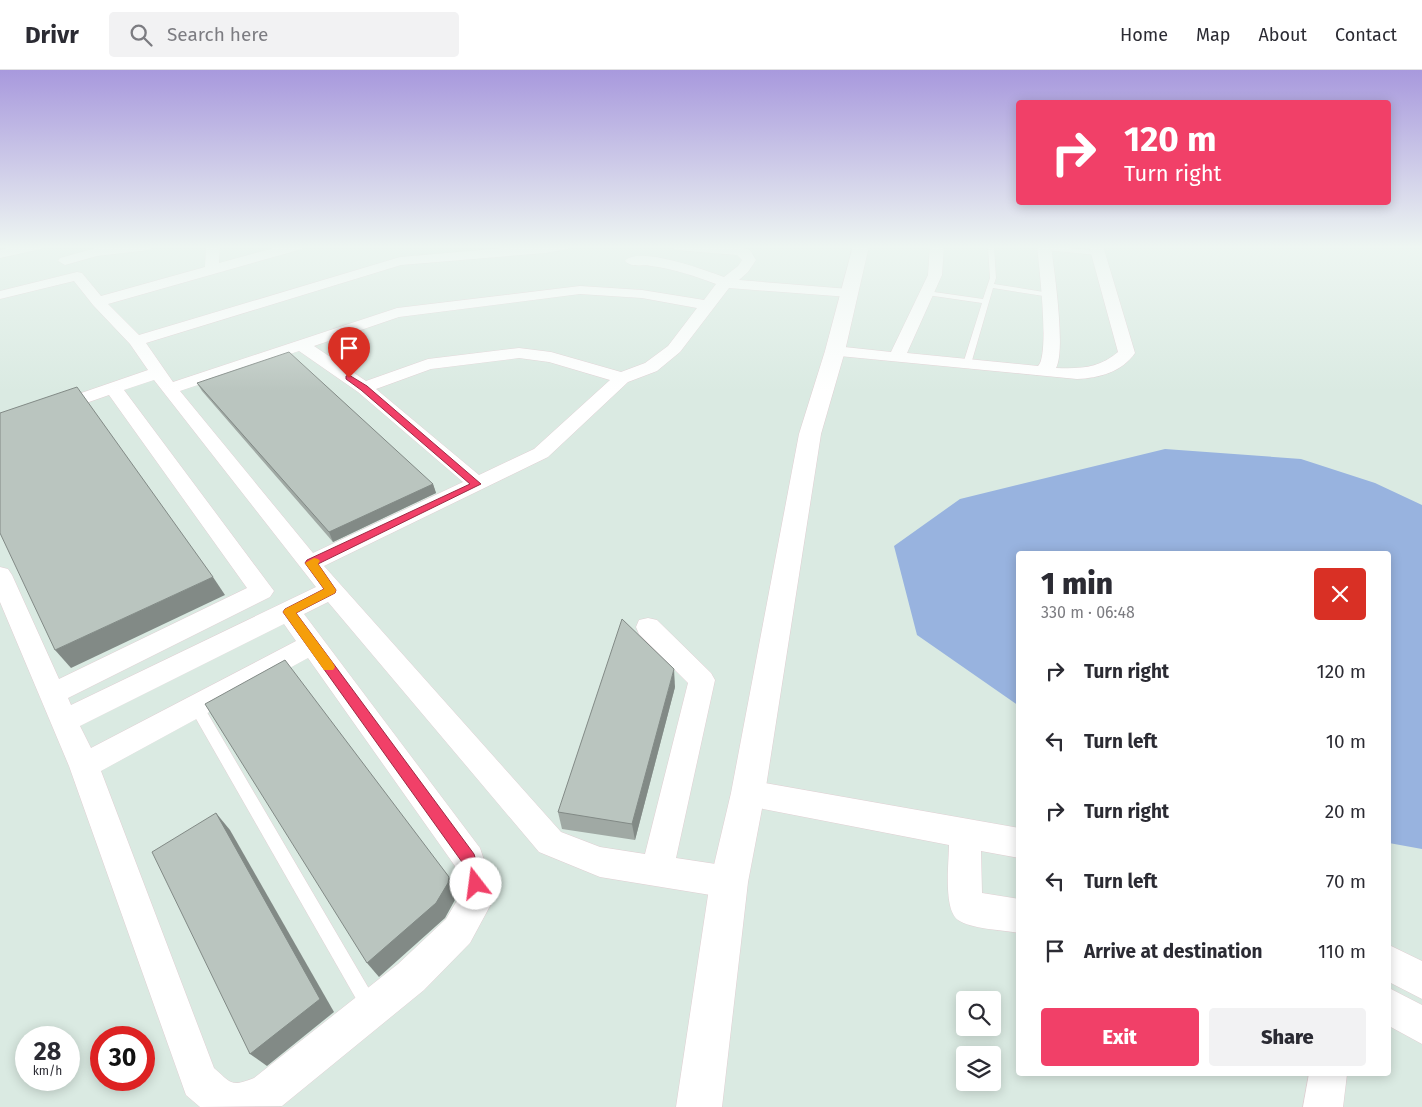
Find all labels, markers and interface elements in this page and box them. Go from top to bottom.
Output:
search box [109,12,459,57]
text: Drivr [25,21,79,49]
icon: search [127,21,155,49]
text: Search here [167,23,268,46]
text: Home [1120,24,1168,46]
text: Map [1196,24,1230,46]
text: About [1258,24,1307,46]
text: Contact [1335,24,1397,46]
text: 120 m [1124,118,1217,160]
icon: right [1041,120,1106,185]
text: Turn right [1124,160,1221,187]
pin [328,327,370,378]
icon: arrive [335,334,363,362]
text: 1 min [1041,566,1113,602]
button: close [1314,568,1366,620]
text: 330 m · 06:48 [1041,603,1135,622]
icon: right [1041,657,1069,685]
text: Turn right [1084,660,1169,683]
text: 120 m [1316,660,1366,683]
icon: left [1041,727,1069,755]
text: Turn left [1084,730,1158,753]
text: 10 m [1326,730,1366,753]
icon: right [1041,797,1069,825]
text: Turn right [1084,800,1169,823]
text: 20 m [1325,800,1366,823]
position arrow [449,857,501,909]
icon: left [1041,867,1069,895]
text: Turn left [1084,870,1158,893]
text: 70 m [1326,870,1366,893]
icon: arrive [1041,937,1069,965]
text: Arrive at destination [1084,940,1263,963]
text: 110 m [1318,940,1366,963]
map controls [956,991,1001,1091]
button: search [956,991,1001,1036]
button: Exit [1041,1008,1199,1066]
button: Share [1209,1008,1366,1066]
speed limit sign: 30 [90,1026,155,1091]
text: 28 [34,1037,61,1067]
button: layers [956,1046,1001,1091]
text: km/h [33,1064,62,1078]

